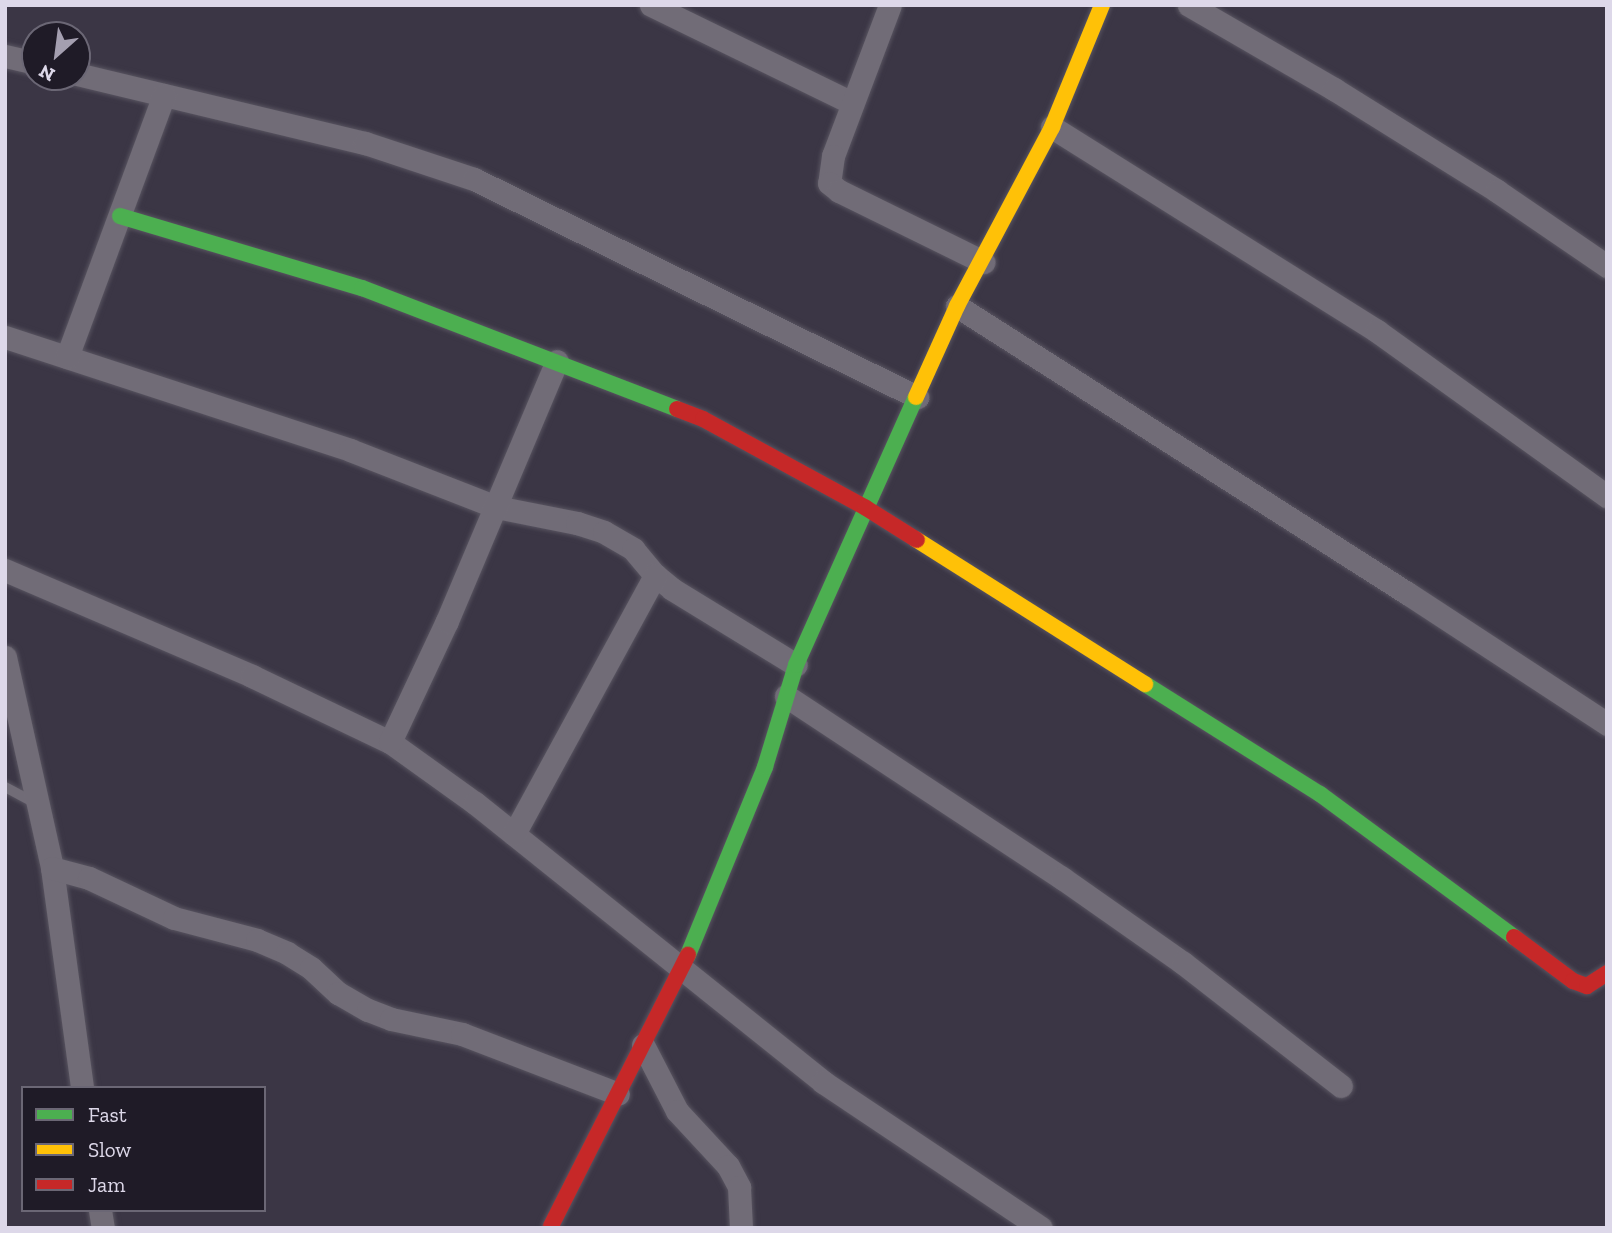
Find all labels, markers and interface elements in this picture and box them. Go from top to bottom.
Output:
north arrow [21,21,91,91]
text: N [35,60,59,87]
legend [21,1086,266,1212]
text: Fast [88,1102,127,1127]
text: Slow [88,1137,131,1162]
text: Jam [88,1172,125,1197]

